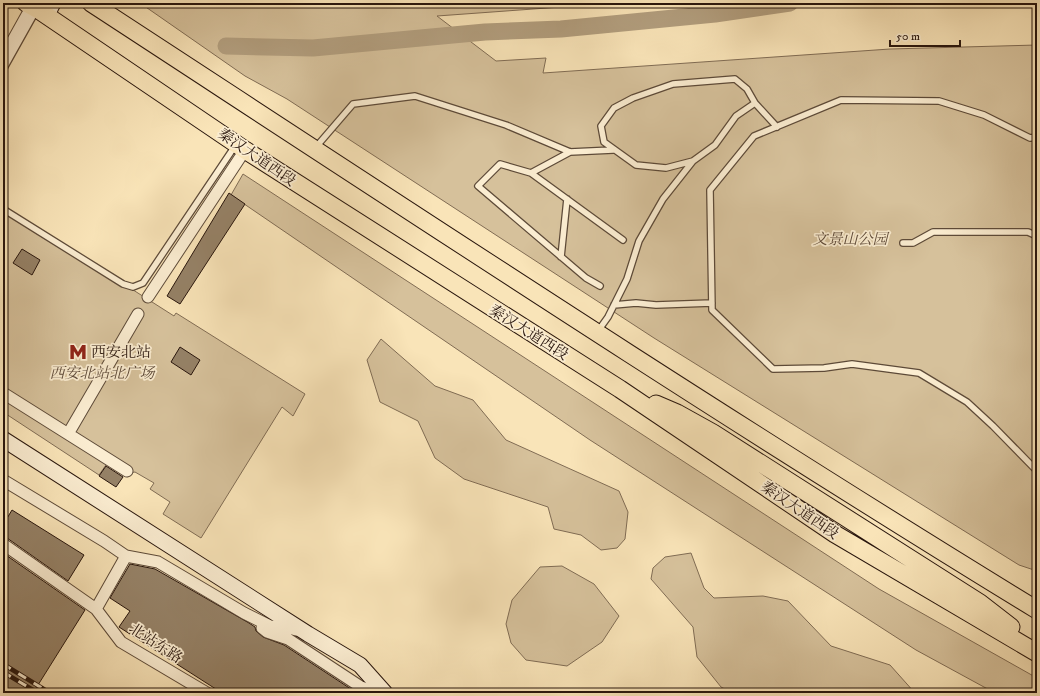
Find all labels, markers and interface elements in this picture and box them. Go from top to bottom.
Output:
scale bar [890,22,960,48]
text: 50 m [896,29,920,44]
street label: 秦汉大道西段 [214,124,299,190]
park label: 文景山公园 [812,230,889,249]
street label: 秦汉大道西段 [486,301,572,364]
metro station icon: 西安北站 [68,342,88,362]
place label: 西安北站 [91,343,151,362]
park label: 西安北站北广场 [49,364,156,383]
street label: 秦汉大道西段 [757,477,842,543]
street label: 北站东路 [125,619,186,668]

